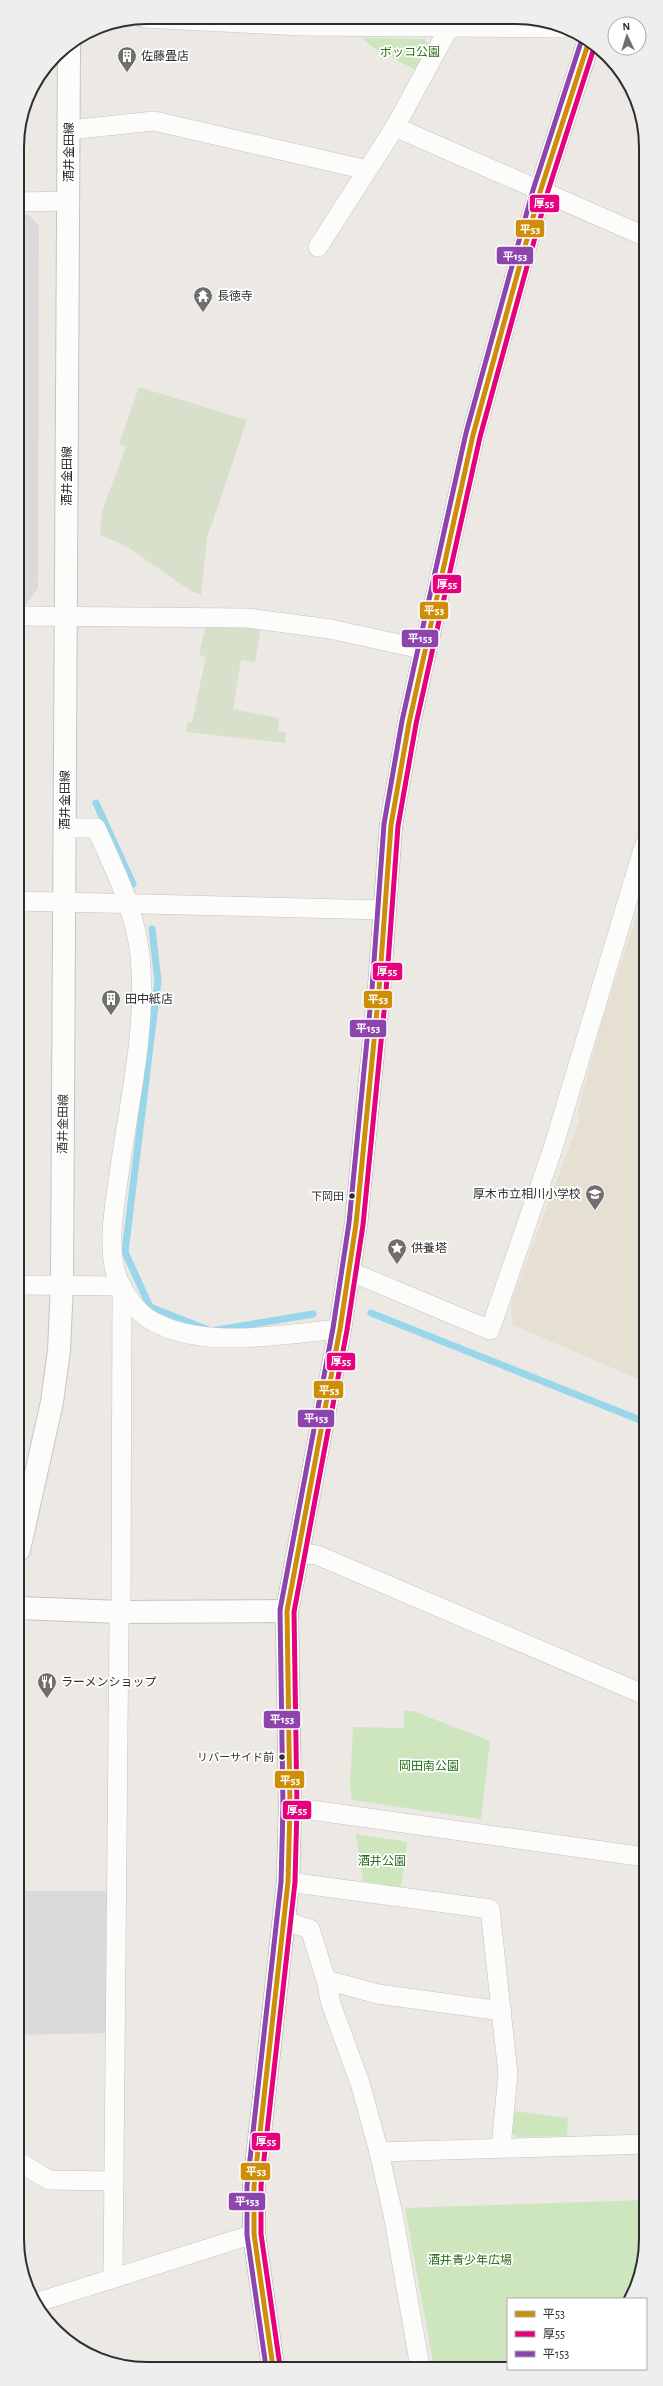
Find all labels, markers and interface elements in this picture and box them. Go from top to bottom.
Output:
north arrow [607,16,647,56]
text: N [622,21,631,32]
building icon: 佐藤畳店 [116,45,138,73]
park label: ボッコ公園 [380,46,440,58]
place label: 佐藤畳店 [141,49,189,62]
street label: 酒井金田線 [62,122,75,182]
line badge: 厚55 [529,194,560,213]
text: 厚55 [534,198,554,209]
line badge: 平53 [515,219,545,238]
text: 平53 [520,224,541,235]
line badge: 平153 [496,246,534,265]
text: 平153 [503,251,527,262]
temple icon: 長徳寺 [192,285,214,313]
place label: 長徳寺 [217,289,253,302]
street label: 酒井金田線 [60,446,73,506]
line badge: 厚55 [432,574,462,594]
text: 厚55 [437,579,457,590]
line badge: 平53 [419,601,449,620]
text: 平53 [424,605,445,616]
line badge: 平153 [401,629,439,648]
text: 平153 [408,633,432,644]
street label: 酒井金田線 [58,770,71,830]
line badge: 厚55 [372,962,403,981]
text: 厚55 [377,966,397,977]
building icon: 田中紙店 [100,988,122,1016]
line badge: 平53 [363,990,393,1009]
place label: 田中紙店 [125,992,173,1005]
text: 平53 [368,994,389,1005]
line badge: 平153 [349,1019,387,1038]
text: 平153 [356,1023,380,1034]
street label: 酒井金田線 [55,1094,70,1154]
school or university icon: 厚木市立相川小学校 [584,1183,606,1211]
place label: 厚木市立相川小学校 [473,1187,581,1200]
place label: 下岡田 [311,1191,344,1202]
marker: 下岡田 [347,1191,357,1201]
place icon: 供養塔 [386,1237,408,1265]
place label: 供養塔 [411,1241,447,1254]
line badge: 厚55 [326,1352,356,1371]
text: 厚55 [331,1356,351,1367]
line badge: 平53 [313,1380,344,1399]
text: 平53 [319,1385,340,1396]
line badge: 平153 [297,1409,335,1428]
text: 平153 [304,1413,328,1424]
restaurant icon: ラーメンショップ [36,1671,58,1699]
place label: ラーメンショップ [61,1676,157,1688]
line badge: 平153 [263,1710,301,1729]
text: 平153 [270,1714,294,1725]
place label: リバーサイド前 [197,1751,274,1763]
marker: リバーサイド前 [277,1752,287,1762]
park label: 岡田南公園 [399,1760,459,1772]
line badge: 平53 [274,1770,305,1789]
text: 平53 [280,1775,301,1786]
line badge: 厚55 [282,1800,312,1820]
text: 厚55 [287,1805,307,1816]
park label: 酒井公園 [358,1854,406,1867]
line badge: 厚55 [251,2132,281,2151]
text: 厚55 [256,2136,276,2147]
line badge: 平53 [240,2162,271,2181]
text: 平53 [246,2166,267,2177]
line badge: 平153 [228,2192,266,2211]
text: 平153 [235,2196,259,2207]
park label: 酒井青少年広場 [428,2253,512,2266]
legend [507,2298,647,2370]
text: 平53 [543,2308,565,2320]
text: 厚55 [543,2328,565,2340]
text: 平153 [543,2348,569,2360]

